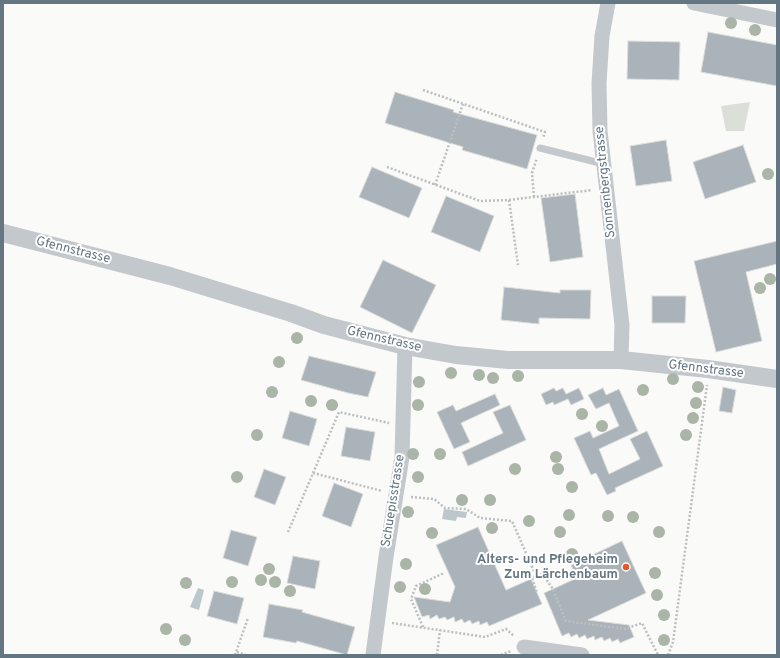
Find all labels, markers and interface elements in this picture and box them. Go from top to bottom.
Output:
street label: Sonnenbergstrasse [592,126,620,238]
street label: Gfennstrasse [34,234,112,268]
street label: Gfennstrasse [345,324,423,356]
street label: Gfennstrasse [667,358,745,382]
street label: Schuepisstrasse [379,454,409,548]
place label: Alters- und Pflegeheim Zum Lärchenbaum [477,552,618,583]
marker: Alters- und Pflegeheim Zum Lärchenbaum [621,562,631,572]

